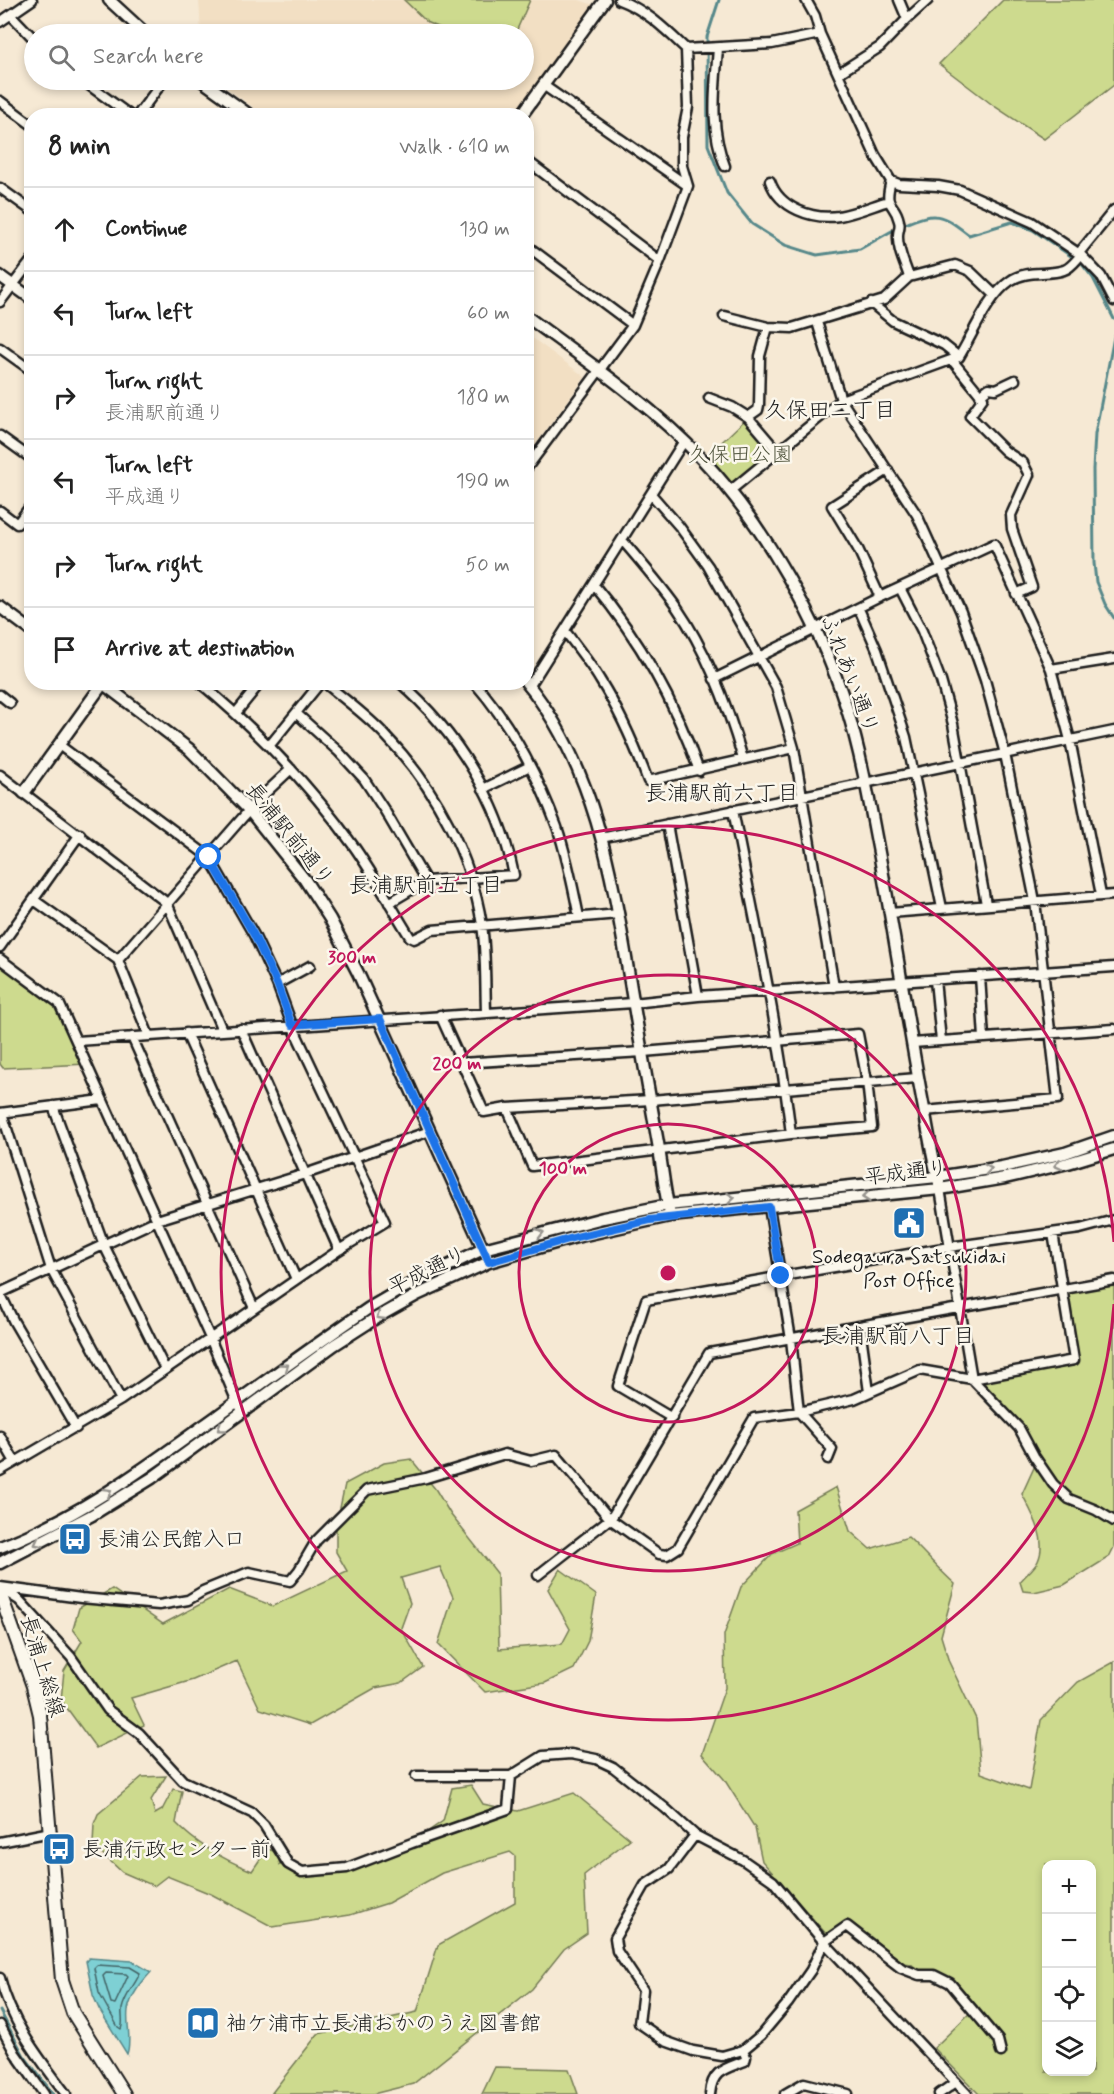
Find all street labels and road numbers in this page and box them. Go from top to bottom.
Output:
street label: ふれあい通り [813,611,885,738]
street label: 長浦駅前通り [239,777,340,892]
street label: 平成通り [863,1154,950,1192]
street label: 平成通り [384,1240,471,1302]
street label: 長浦上総線 [13,1612,71,1721]

